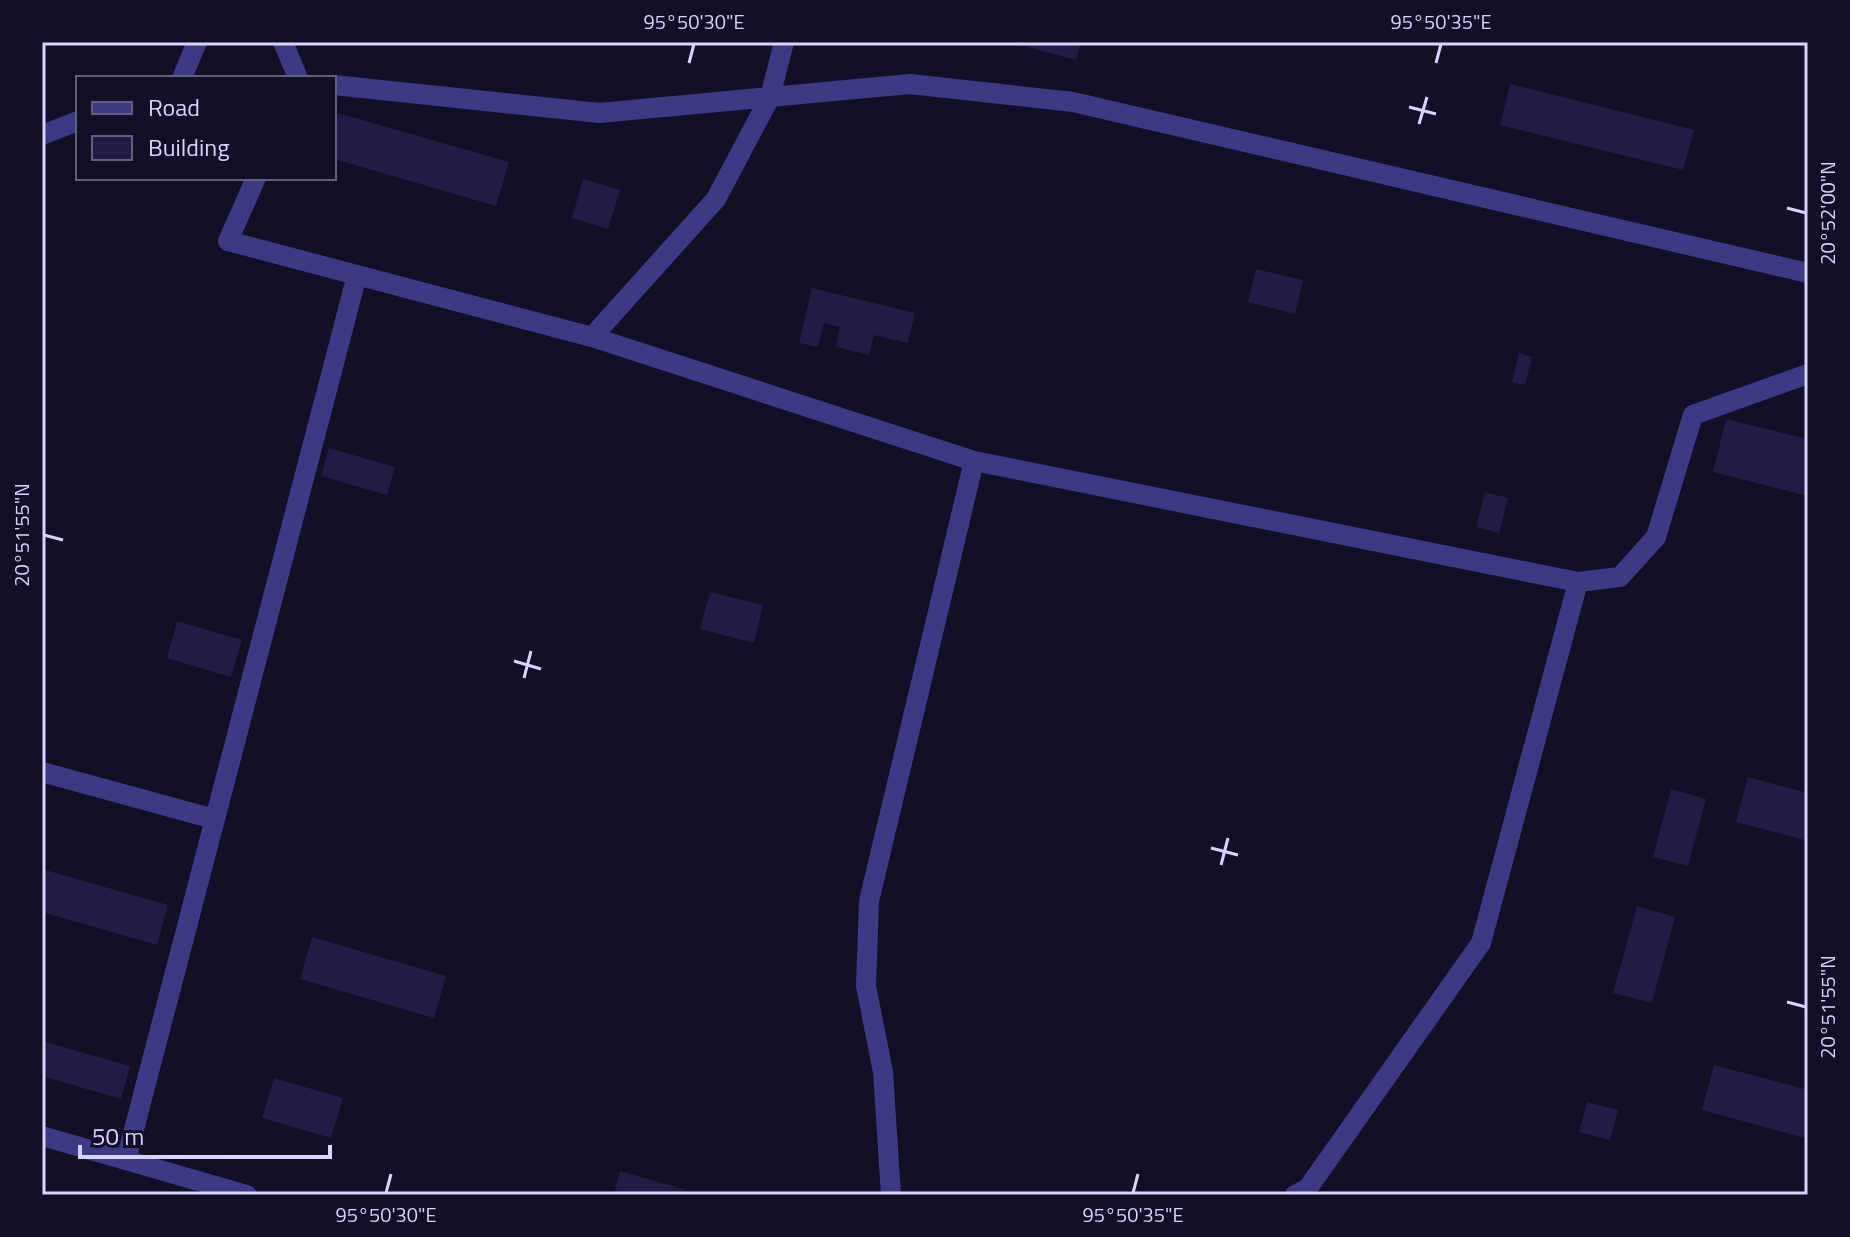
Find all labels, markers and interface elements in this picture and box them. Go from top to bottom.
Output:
text: 95°50'30"E [643,6,745,37]
text: 95°50'35"E [1390,6,1492,37]
legend [76,76,336,180]
text: Road [148,89,200,125]
text: Building [148,129,230,165]
text: 20°52'00"N [1812,161,1843,265]
text: 20°51'55"N [6,483,37,587]
text: 20°51'55"N [1812,955,1843,1059]
scale bar [80,1109,330,1159]
text: 50 m [92,1118,144,1154]
text: 95°50'30"E [335,1199,437,1230]
text: 95°50'35"E [1082,1199,1184,1230]

